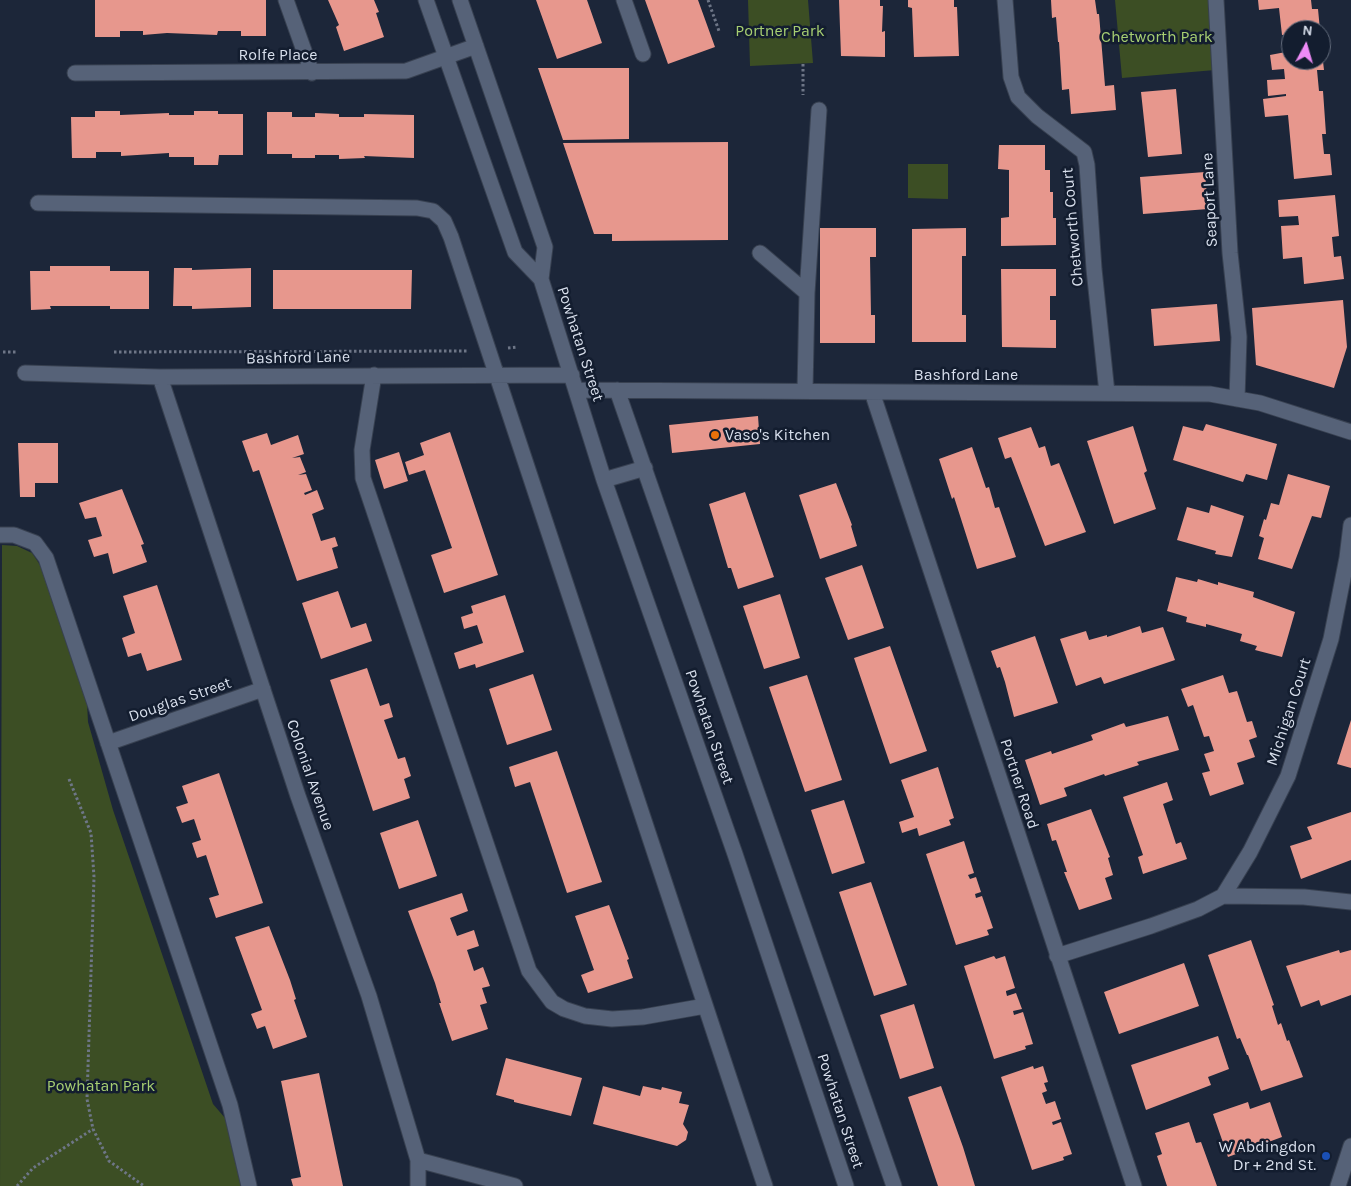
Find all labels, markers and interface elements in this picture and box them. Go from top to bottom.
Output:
north arrow [1281,20,1331,70]
park label: Portner Park [735,21,825,41]
text: N [1302,22,1313,40]
park label: Chetworth Park [1101,27,1213,47]
street label: Rolfe Place [238,45,318,65]
street label: Seaport Lane [1198,152,1222,248]
street label: Chetworth Court [1058,167,1088,287]
street label: Powhatan Street [552,284,608,404]
street label: Bashford Lane [246,347,350,369]
street label: Bashford Lane [914,365,1018,385]
place label: Vaso's Kitchen [725,425,830,445]
marker: Vaso's Kitchen [709,429,721,441]
street label: Michigan Court [1263,656,1315,768]
street label: Powhatan Street [680,667,738,787]
street label: Douglas Street [126,673,234,727]
street label: Colonial Avenue [282,717,338,833]
street label: Portner Road [995,736,1043,832]
street label: Powhatan Street [812,1051,868,1171]
park label: Powhatan Park [47,1076,155,1096]
place label: W Abdingdon Dr + 2nd St. [1218,1137,1316,1175]
marker: W Abdingdon Dr + 2nd St. [1320,1150,1332,1162]

